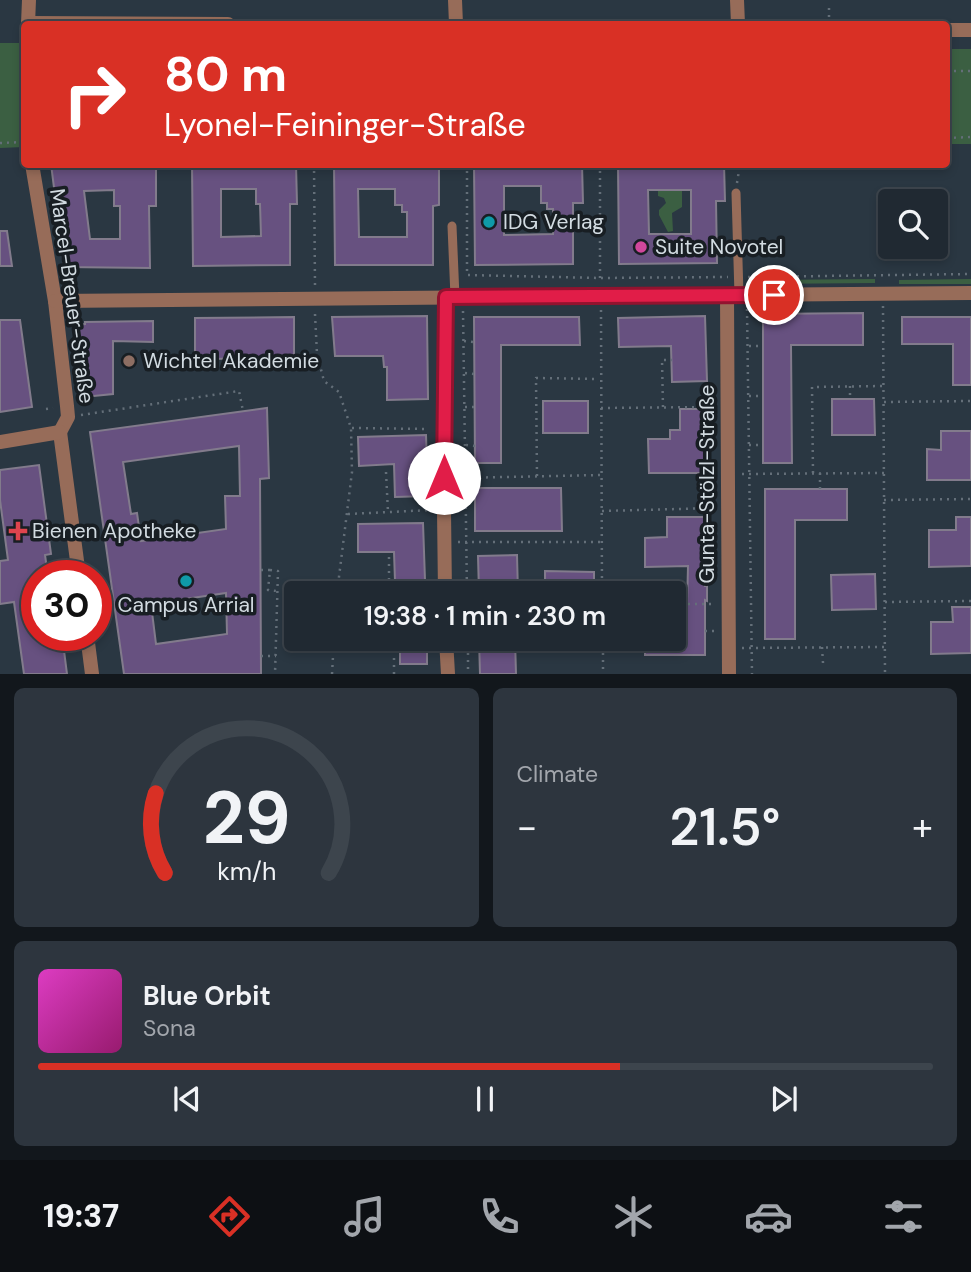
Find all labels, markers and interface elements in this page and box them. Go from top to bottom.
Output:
text: 80 m [164,42,287,106]
icon: right [49,49,140,140]
text: Lyonel-Feininger-Straße [164,104,526,146]
street label: Marcel-Breuer-Straße [43,187,101,405]
map controls [878,189,948,259]
button: search [878,189,948,259]
place label: IDG Verlag [503,208,604,236]
marker: IDG Verlag [481,214,497,230]
place label: Suite Novotel [655,233,783,261]
marker: Suite Novotel [633,239,649,255]
pin [744,265,804,325]
icon: arrive [755,276,793,314]
place label: Wichtel Akademie [143,347,319,375]
marker: Wichtel Akademie [121,353,137,369]
street label: Gunta-Stölzl-Straße [693,384,721,584]
position arrow [407,441,481,515]
place label: Bienen Apotheke [32,517,196,545]
marker: Bienen Apotheke [10,523,26,539]
speed limit sign: 30 [21,560,112,651]
marker: Campus Arrial [178,573,194,589]
place label: Campus Arrial [117,591,255,619]
text: 19:38 · 1 min · 230 m [364,599,606,633]
text: Climate [517,759,598,789]
text: 29 [202,772,290,867]
text: 21.5° [669,793,780,861]
text: − [517,802,537,852]
text: + [912,802,933,852]
text: km/h [217,855,276,888]
text: Blue Orbit [143,979,271,1013]
text: Sona [143,1013,196,1043]
icon: previous [168,1080,206,1118]
icon: pause [466,1080,504,1118]
icon: next [765,1080,803,1118]
icon: directions [205,1192,254,1241]
icon: music [340,1192,389,1241]
icon: phone [475,1192,524,1241]
icon: climate [609,1192,658,1241]
icon: car [744,1192,793,1241]
icon: filters [879,1192,928,1241]
text: 19:37 [43,1195,119,1237]

